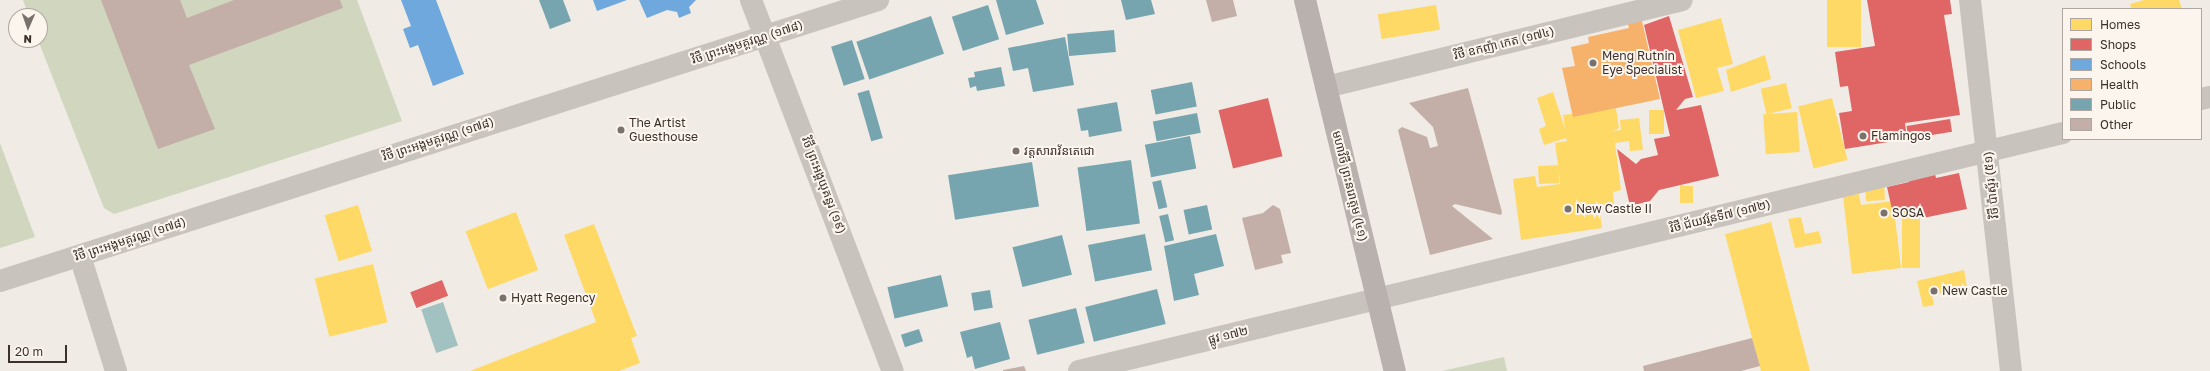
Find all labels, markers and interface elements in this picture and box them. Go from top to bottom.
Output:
north arrow [8,8,48,48]
legend [2062,8,2202,140]
street label: វិថី ព្រះអង្គមគ្គវណ្ណ (១៧៨) [690,17,804,67]
text: Homes [2100,17,2140,32]
street label: វិថី ឧកញ៉ា កេត (១៧៤) [1452,24,1556,62]
text: N [23,33,32,46]
text: Shops [2100,37,2136,52]
place label: Meng Rutnin Eye Specialist [1602,49,1682,77]
marker: Meng Rutnin Eye Specialist [1587,57,1599,69]
text: Schools [2100,57,2146,72]
text: Health [2100,77,2139,92]
text: Public [2100,97,2136,112]
street label: វិថី ព្រះអង្គមគ្គវណ្ណ (១៧៨) [381,114,495,164]
place label: The Artist Guesthouse [629,116,698,144]
text: Other [2100,117,2133,132]
marker: The Artist Guesthouse [616,125,626,135]
street label: មហាវិថី ព្រះនរោត្តម (៤១) [1329,129,1371,243]
place label: Flamingos [1871,129,1931,143]
marker: Flamingos [1858,131,1868,141]
street label: វិថី ព្រះអង្គយុគន្ធរ (១៩) [799,134,849,236]
place label: វត្តសារាវ័នតេជោ [1024,144,1095,158]
marker: វត្តសារាវ័នតេជោ [1011,146,1021,156]
street label: វិថី ប៉ាស្ទ័រ (៥១) [1980,151,2002,219]
street label: វិថី ជ័យវរ្ម័នទី៧ (១៧២) [1668,197,1772,235]
place label: New Castle II [1576,202,1652,216]
marker: New Castle II [1563,204,1573,214]
place label: SOSA [1892,206,1924,220]
marker: SOSA [1879,208,1889,218]
street label: វិថី ព្រះអង្គមគ្គវណ្ណ (១៧៨) [73,214,187,264]
place label: New Castle [1942,284,2007,298]
marker: New Castle [1929,286,1939,296]
place label: Hyatt Regency [511,291,595,305]
marker: Hyatt Regency [498,293,508,303]
street label: ផ្លូវ ១៧២ [1207,323,1249,347]
scale bar [10,337,69,363]
text: 20 m [15,344,43,359]

